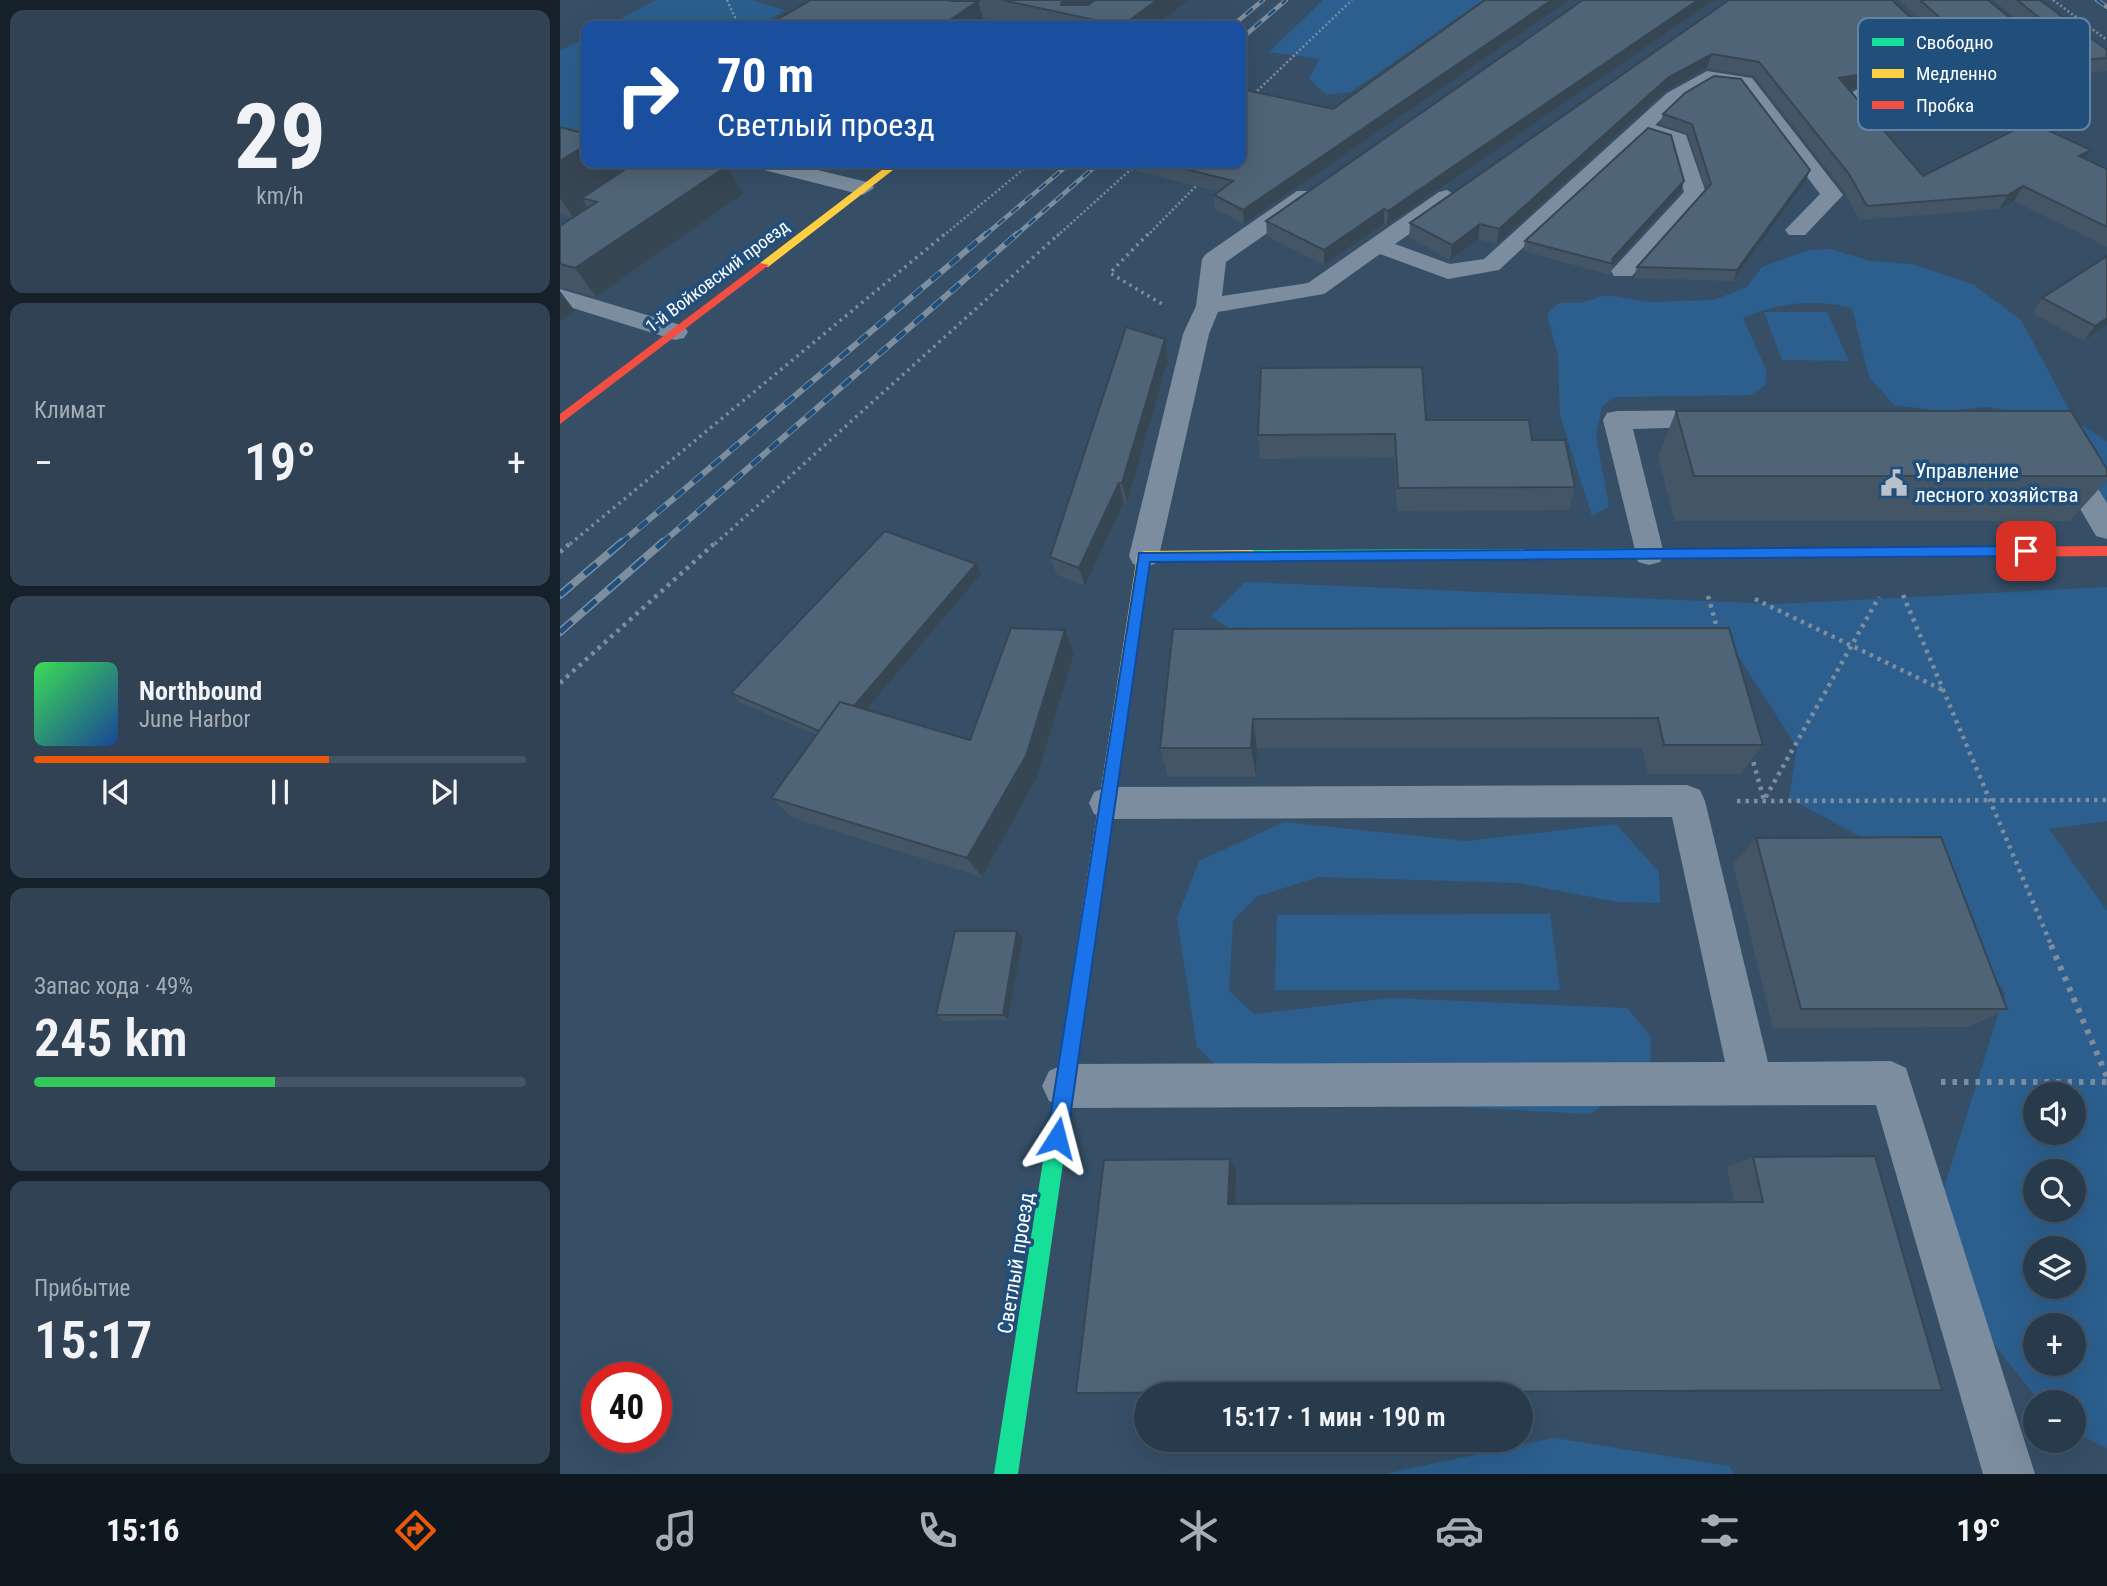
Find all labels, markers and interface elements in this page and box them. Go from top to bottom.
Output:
legend [1858,18,2090,130]
text: Свободно [1916,31,1993,54]
text: 70 m [717,47,814,104]
icon: right [602,49,693,140]
text: Медленно [1916,62,1997,85]
text: 29 [234,84,326,190]
text: Пробка [1916,94,1974,117]
text: Светлый проезд [717,106,935,144]
text: km/h [256,183,304,210]
street label: 1-й Войковский проезд [641,215,793,337]
text: Климат [34,397,106,424]
text: 19° [244,432,316,493]
text: − [34,441,53,485]
text: + [507,441,526,485]
place label: Управление лесного хозяйства [1915,459,2078,507]
public building icon: Управление лесного хозяйства [1879,468,1909,498]
pin [1996,521,2056,581]
icon: arrive [2007,532,2045,570]
text: Northbound [139,676,262,706]
text: June Harbor [139,706,251,733]
icon: previous [97,773,135,811]
icon: pause [261,773,299,811]
icon: next [425,773,463,811]
text: Запас хода · 49% [34,973,193,1000]
text: 245 km [34,1008,188,1069]
map controls [2023,1082,2086,1453]
button: sound [2023,1082,2086,1145]
position arrow [1020,1101,1094,1175]
button: search [2023,1159,2086,1222]
street label: Светлый проезд [993,1191,1039,1335]
button: layers [2023,1236,2086,1299]
text: Прибытие [34,1275,130,1302]
text: 15:17 [34,1310,152,1371]
button: + [2023,1313,2086,1376]
speed limit sign: 40 [581,1362,672,1453]
button: − [2023,1390,2086,1453]
text: 15:17 · 1 мин · 190 m [1221,1402,1446,1432]
icon: directions [391,1506,440,1555]
icon: music [652,1506,701,1555]
icon: phone [913,1506,962,1555]
icon: climate [1174,1506,1223,1555]
icon: car [1435,1506,1484,1555]
icon: filters [1695,1506,1744,1555]
text: 15:16 [106,1511,179,1549]
text: 19° [1956,1511,2001,1549]

